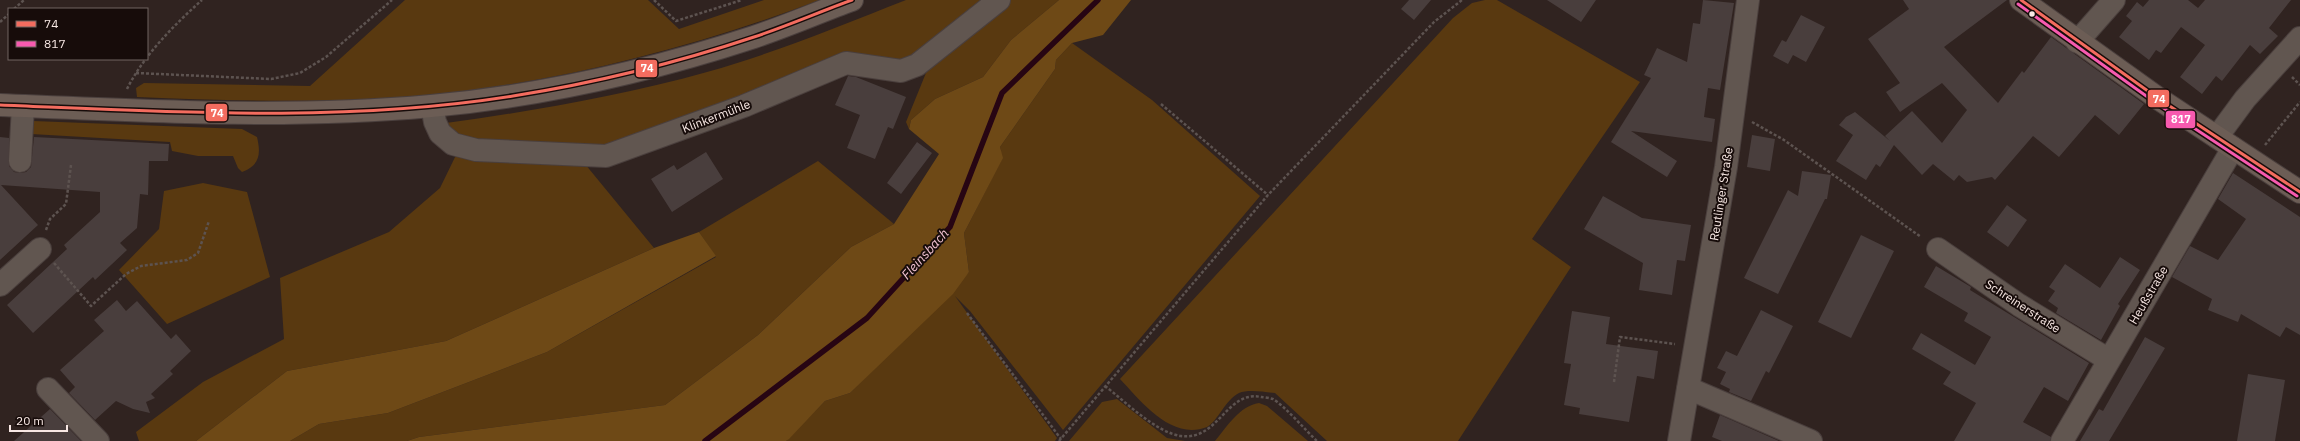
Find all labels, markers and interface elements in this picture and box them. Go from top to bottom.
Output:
legend [8,8,148,60]
unlabelled marker [2027,9,2037,19]
text: 74 [44,16,58,31]
text: 817 [44,36,66,51]
line badge: 74 [635,59,658,78]
text: 74 [640,61,654,75]
line badge: 74 [2147,89,2170,108]
text: 74 [2152,92,2166,106]
street label: Klinkermühle [680,96,753,136]
line badge: 74 [205,103,228,122]
text: 74 [210,106,224,120]
line badge: 817 [2165,110,2196,129]
text: 817 [2171,112,2191,126]
street label: Reutlinger Straße [1706,146,1736,242]
water label: Fleinsbach [898,225,952,283]
street label: Heußstraße [2125,263,2171,327]
street label: Schreinerstraße [1983,276,2064,336]
scale bar [10,407,67,433]
text: 20 m [16,413,44,428]

